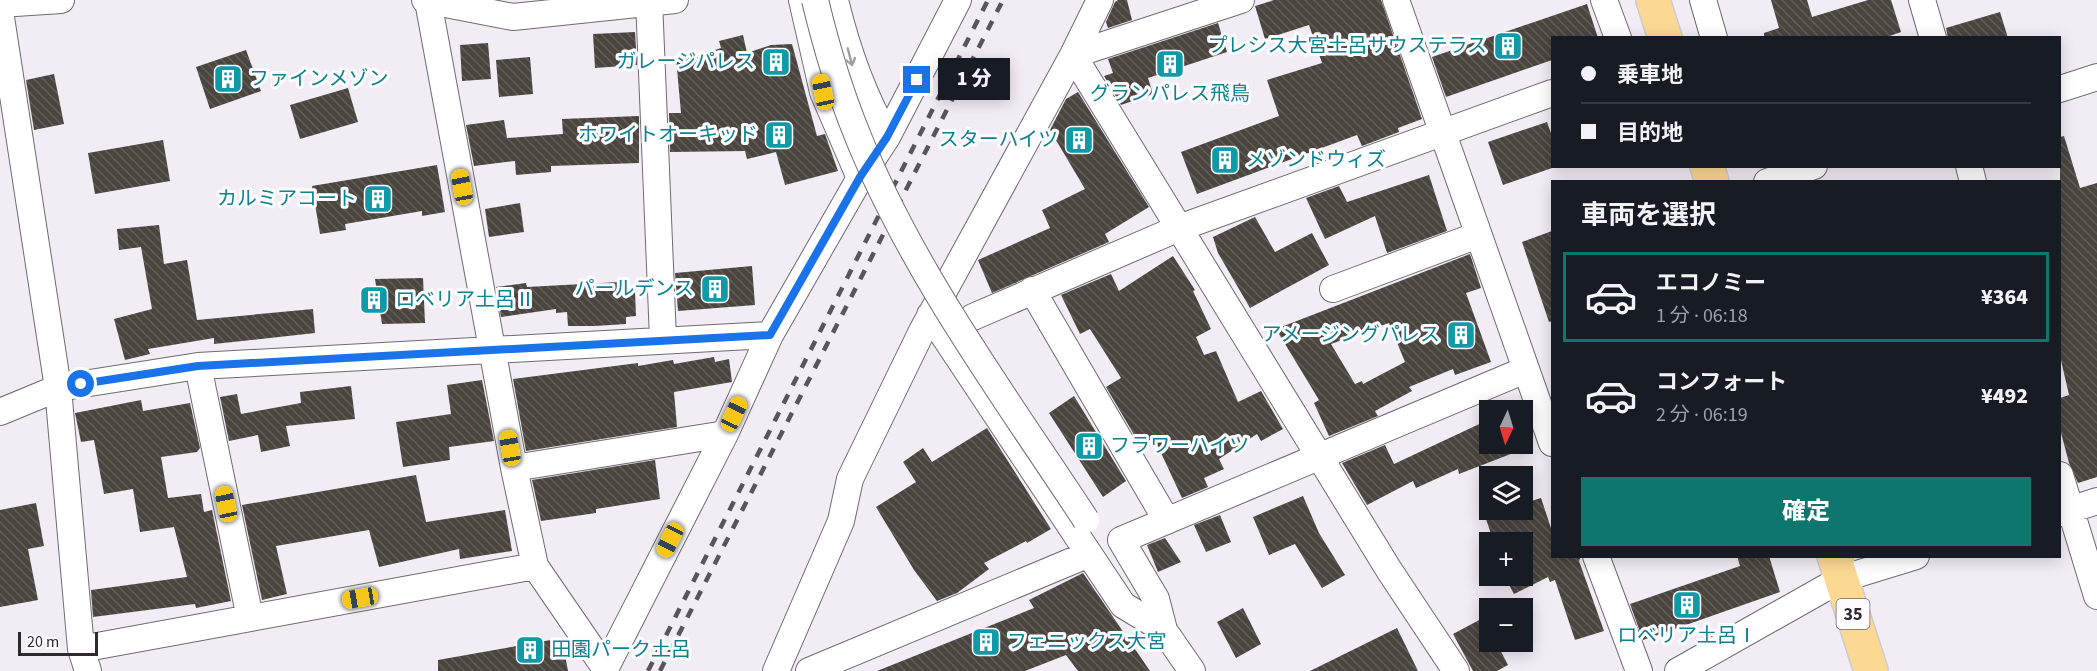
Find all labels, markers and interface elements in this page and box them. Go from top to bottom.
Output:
building icon: プレシス大宮土呂サウステラス [1492,30,1524,62]
place label: プレシス大宮土呂サウステラス [1207,32,1487,60]
building icon: ガレージパレス [760,46,792,78]
one-way arrow [845,47,856,66]
place label: ガレージパレス [617,48,755,76]
building icon: グランパレス飛鳥 [1154,48,1186,80]
callout: 1 分 [938,59,1010,101]
text: 乗車地 [1617,59,1683,91]
building icon: ファインメゾン [212,63,244,95]
place label: ファインメゾン [249,65,388,93]
text: 1 分 [957,65,991,93]
route end [903,66,930,93]
car [810,73,836,111]
place label: グランパレス飛鳥 [1090,80,1250,108]
text: 目的地 [1617,117,1683,149]
building icon: ホワイトオーキッド [763,119,795,151]
place label: ホワイトオーキッド [578,121,758,149]
building icon: スターハイツ [1063,124,1095,156]
place label: スターハイツ [939,126,1058,154]
building icon: メゾンドウィズ [1209,144,1241,176]
place label: メゾンドウィズ [1246,146,1386,174]
car [450,168,474,206]
building icon: カルミアコート [362,183,394,215]
place label: カルミアコート [217,185,357,213]
text: 車両を選択 [1581,196,1716,235]
text: エコノミー [1656,267,1766,299]
icon: car [1584,270,1638,324]
building icon: パールデンス [699,273,731,305]
place label: パールデンス [574,275,694,303]
text: ¥364 [1981,281,2028,313]
building icon: ロベリア土呂Ⅱ [358,284,390,316]
place label: ロベリア土呂Ⅱ [395,286,535,314]
text: 1 分 · 06:18 [1656,302,1748,330]
building icon: アメージングパレス [1445,319,1477,351]
place label: アメージングパレス [1261,321,1440,349]
text: コンフォート [1656,366,1787,398]
icon: car [1584,369,1638,423]
route start [67,370,94,397]
text: ¥492 [1981,380,2028,412]
car [718,394,750,434]
north arrow [1479,400,1533,454]
map controls [1479,400,1533,652]
text: 2 分 · 06:19 [1656,401,1748,429]
car [498,429,522,467]
building icon: フラワーハイツ [1073,430,1105,462]
place label: フラワーハイツ [1110,432,1249,460]
button: layers [1479,466,1533,520]
button: 確定 [1581,477,2031,546]
car [213,485,239,523]
car [654,520,686,560]
button: + [1479,532,1533,586]
car [341,586,379,610]
building icon: ロベリア土呂Ⅰ [1671,589,1703,621]
button: − [1479,598,1533,652]
road number: 35 [1836,599,1870,629]
place label: ロベリア土呂Ⅰ [1617,622,1757,650]
building icon: フェニックス大宮 [970,626,1002,658]
place label: フェニックス大宮 [1007,628,1166,656]
scale bar [18,629,98,656]
text: 20 m [27,631,59,653]
building icon: 田園パーク土呂 [514,634,546,666]
place label: 田園パーク土呂 [551,636,691,664]

